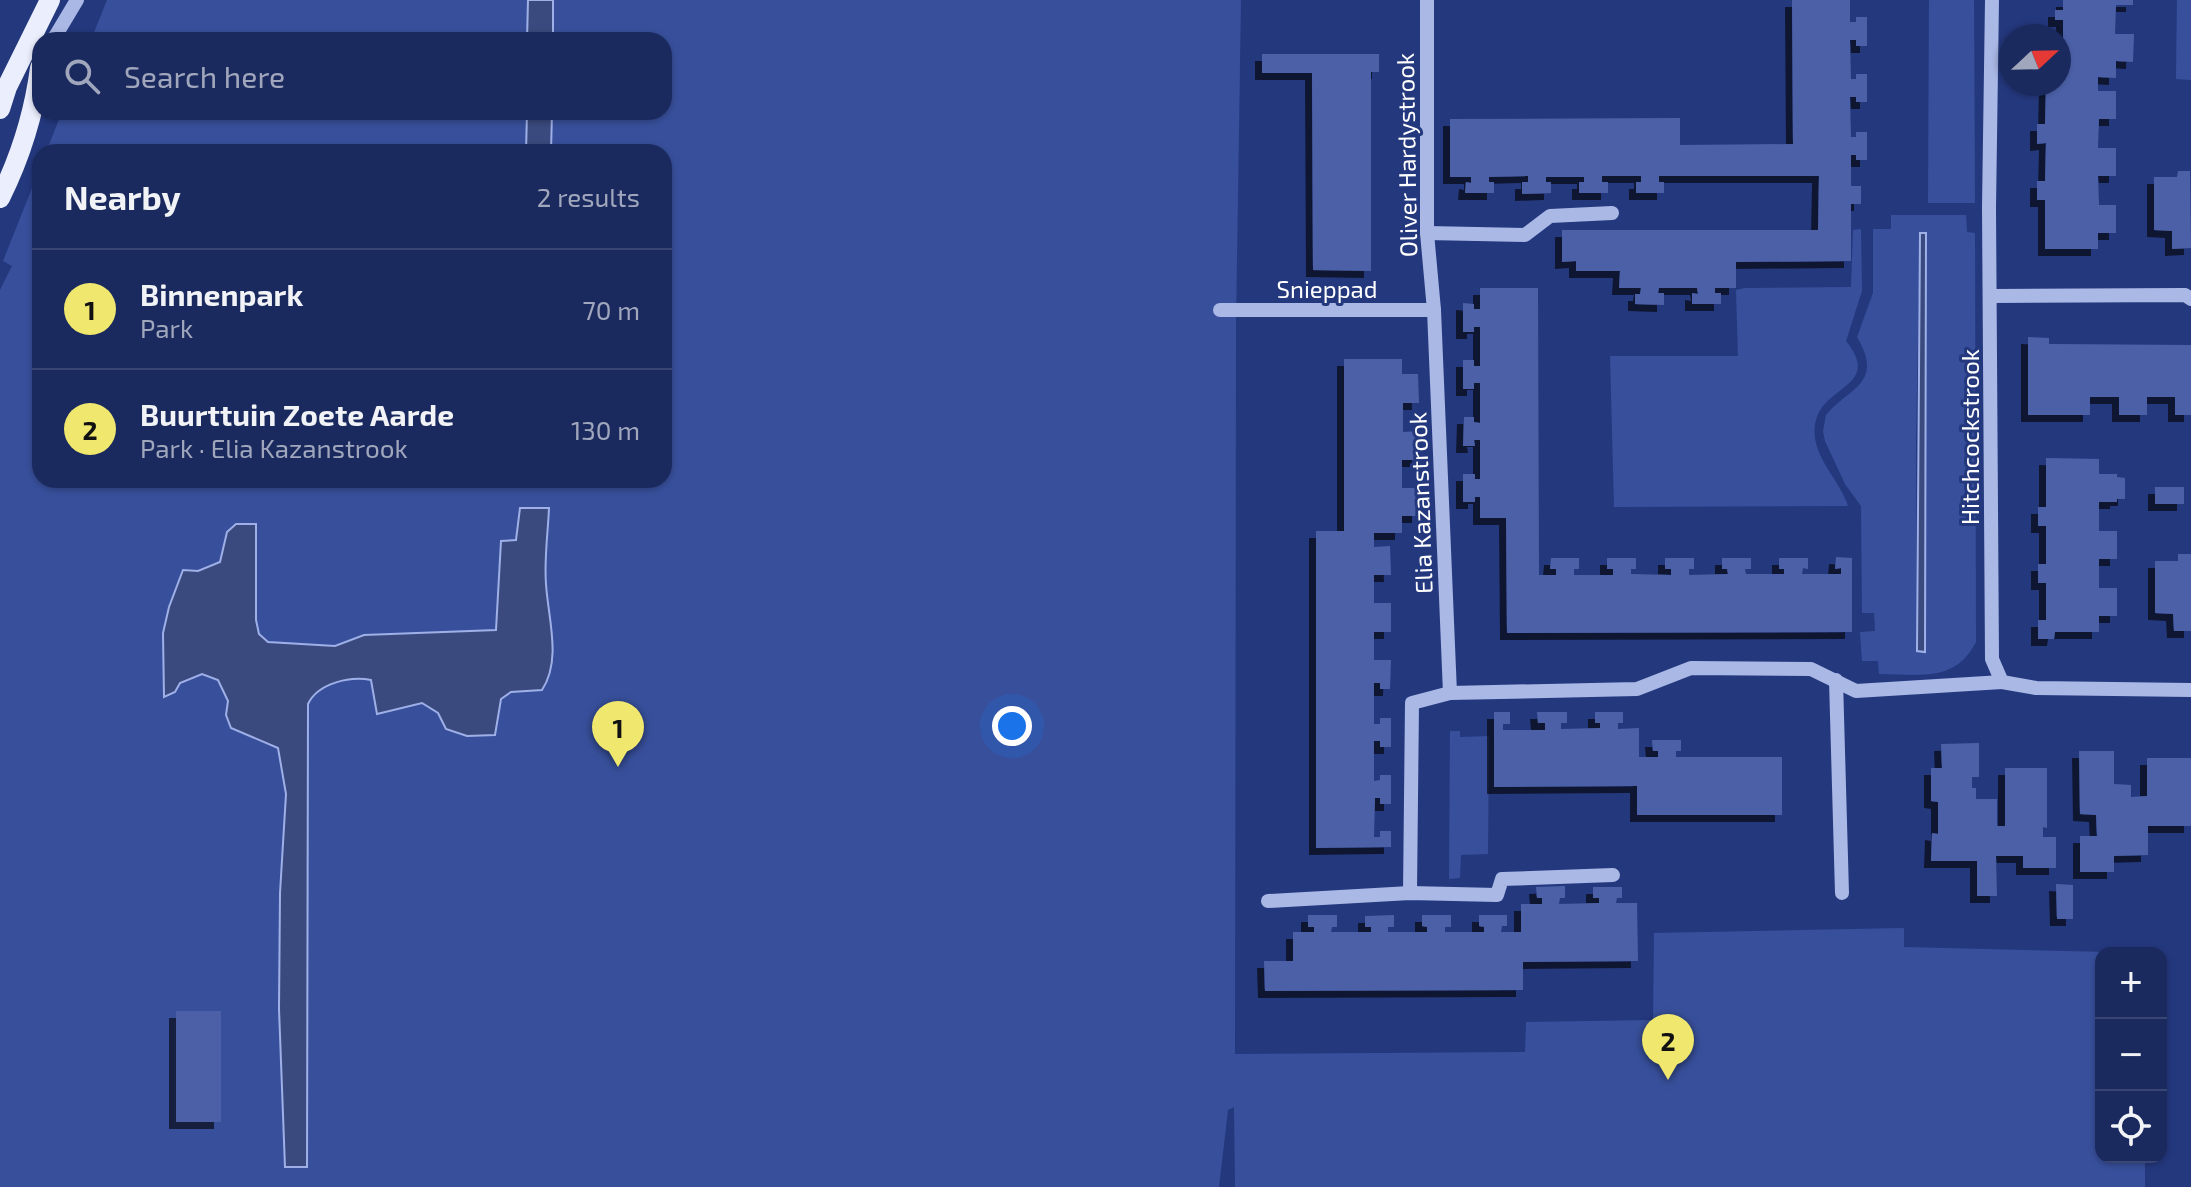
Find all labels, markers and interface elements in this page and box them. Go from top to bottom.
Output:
north arrow [1999,24,2071,96]
search box [32,32,672,120]
street label: Oliver Hardystrook [1390,53,1422,257]
icon: search [60,54,104,98]
text: Search here [124,58,285,94]
text: Nearby [64,176,181,217]
text: 2 results [537,181,640,212]
street label: Snieppad [1276,274,1378,303]
text: Binnenpark [140,276,303,312]
text: 1 [84,294,96,325]
text: 70 m [582,294,640,325]
text: Park [140,312,193,343]
street label: Hitchcockstrook [1955,349,1984,525]
text: Buurttuin Zoete Aarde [140,396,454,432]
street label: Elia Kazanstrook [1402,412,1438,594]
text: 2 [82,414,98,445]
text: 130 m [571,414,640,445]
text: Park · Elia Kazanstrook [140,432,408,463]
pin: 1 [592,701,644,767]
your location [992,706,1032,746]
map controls [2095,947,2167,1163]
button: + [2095,947,2167,1019]
pin: 2 [1642,1014,1694,1080]
button: − [2095,1019,2167,1091]
button: locate [2095,1091,2167,1163]

